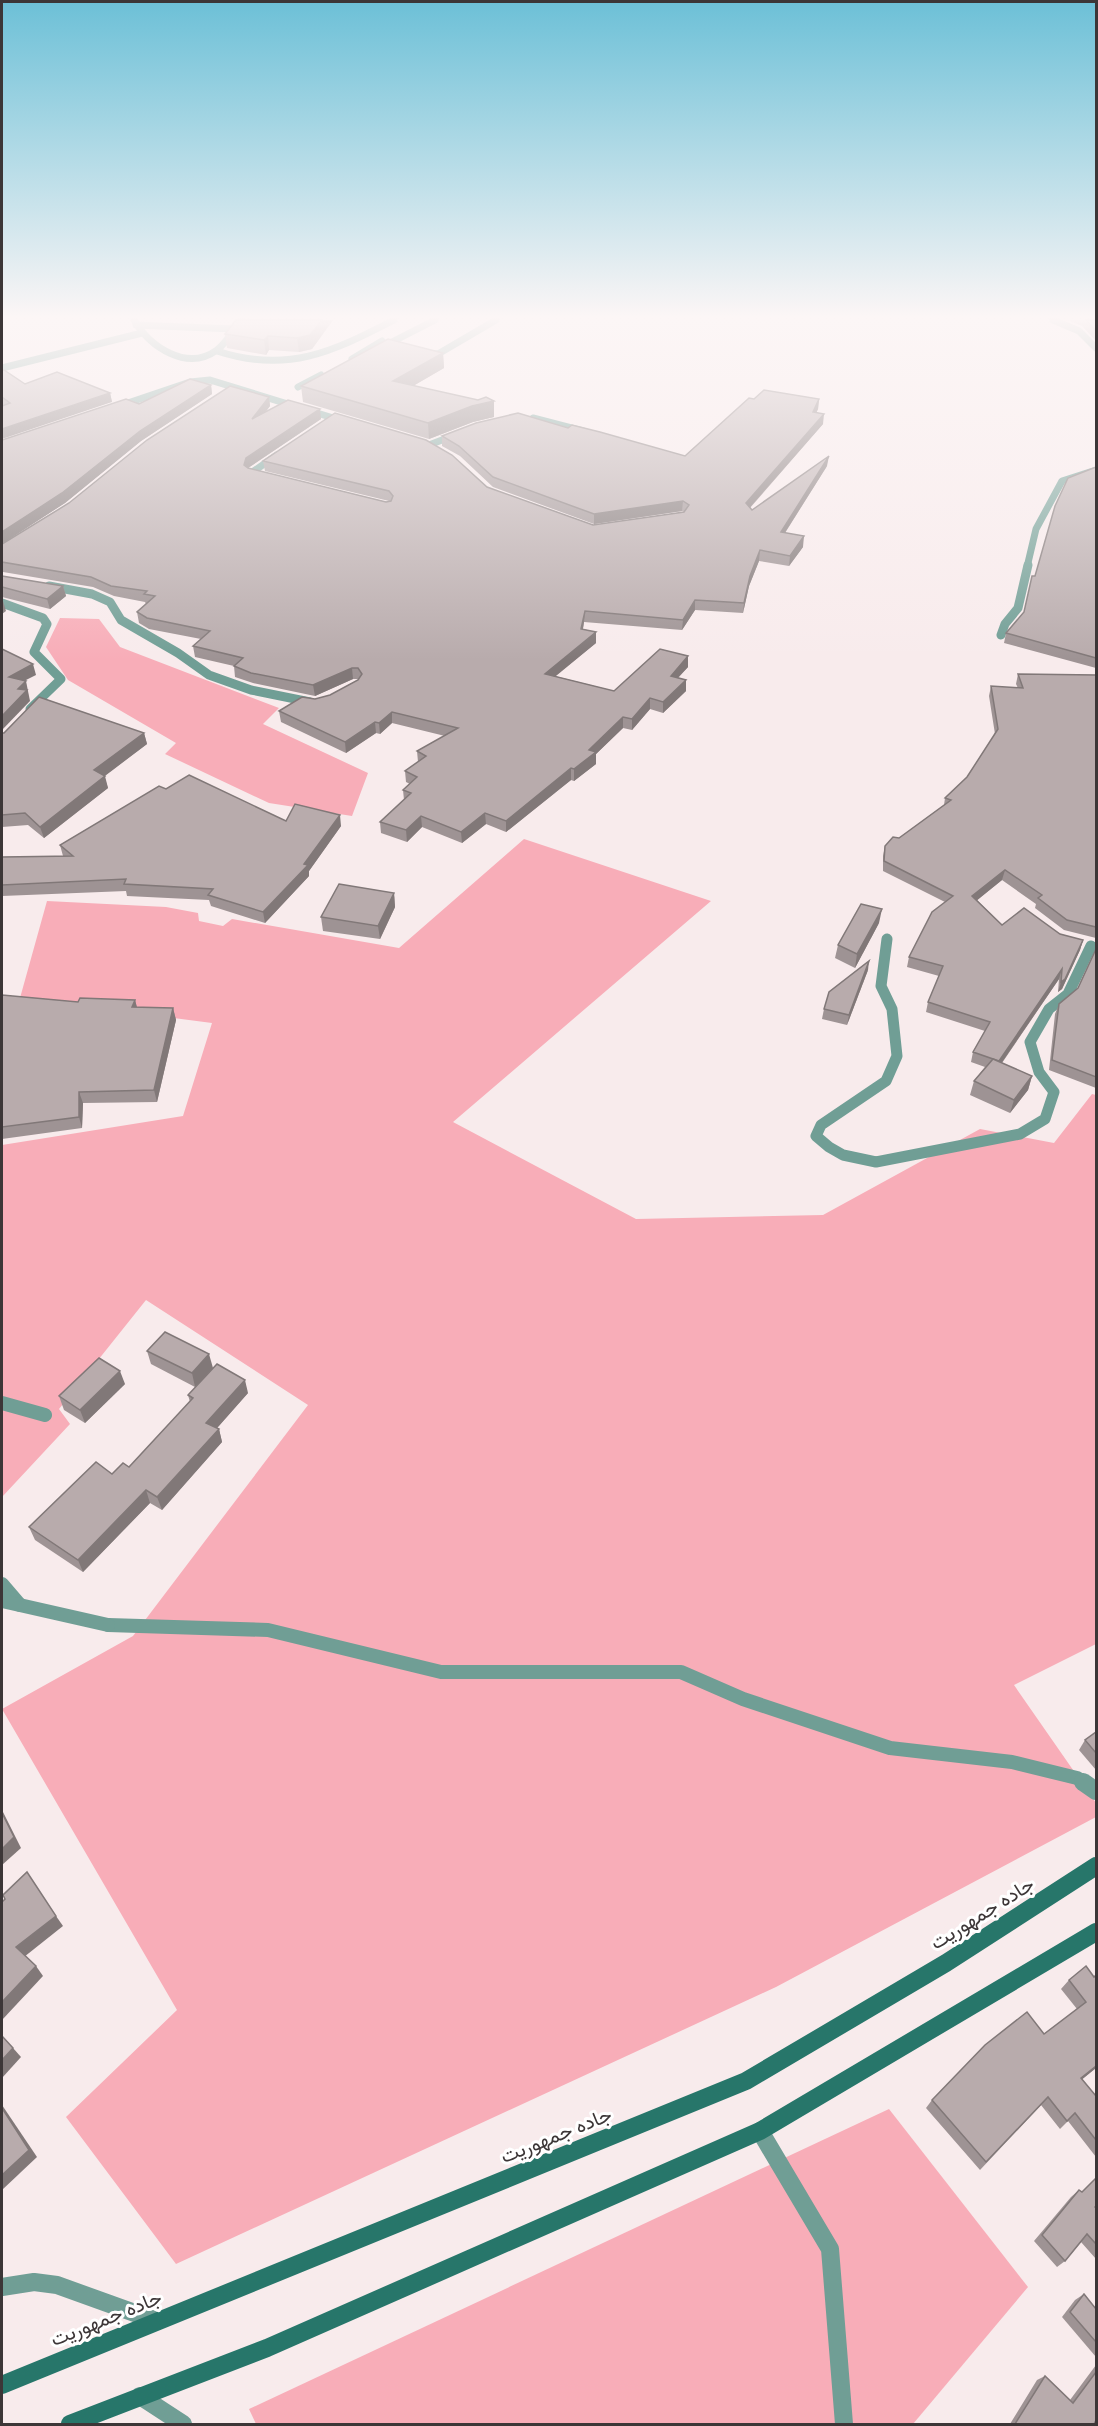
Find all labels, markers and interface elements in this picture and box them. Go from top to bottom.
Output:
street label: جاده جمهوریت [925,1870,1039,1955]
street label: جاده جمهوریت [496,2100,615,2169]
street label: جاده جمهوریت [46,2283,165,2352]

